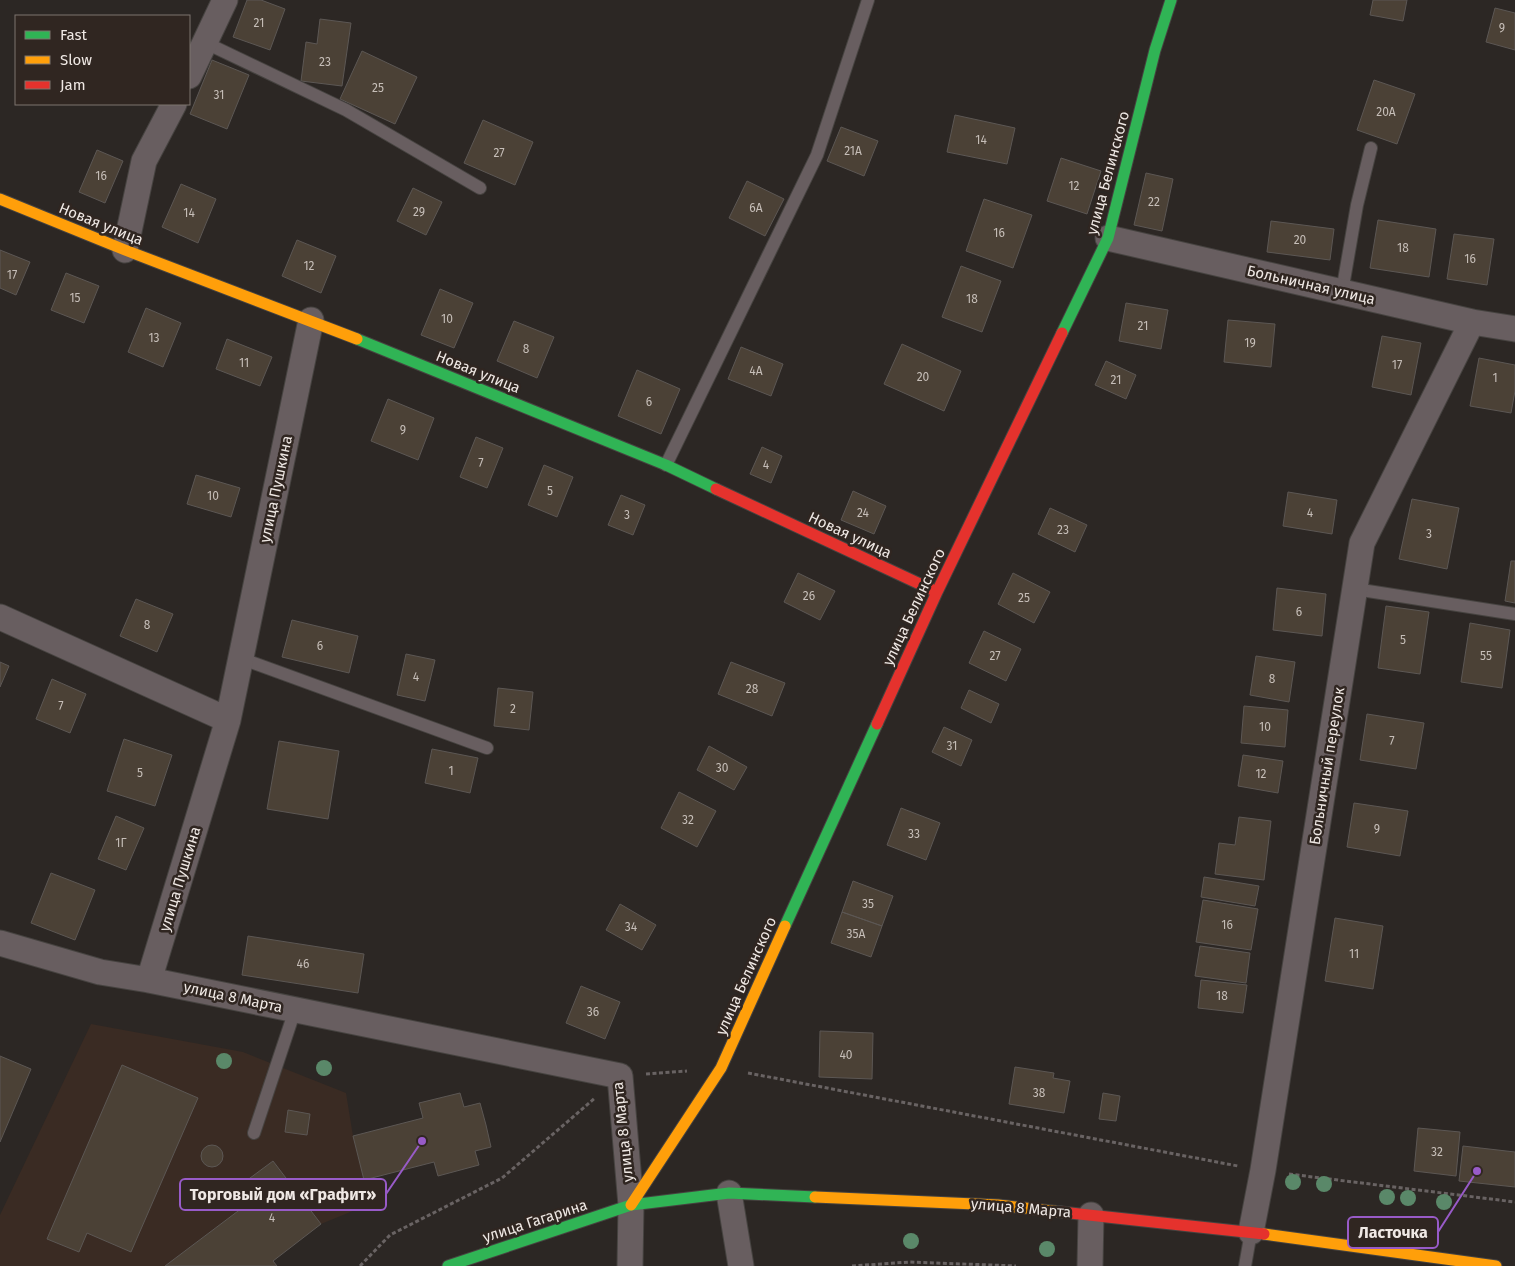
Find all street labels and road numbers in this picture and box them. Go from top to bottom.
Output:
street label: улица Белинского [1083,109,1133,237]
street label: Новая улица [56,199,146,249]
street label: Больничная улица [1245,262,1377,308]
street label: Новая улица [433,347,523,397]
street label: улица Пушкина [256,434,296,544]
street label: Новая улица [806,508,894,562]
street label: улица Белинского [879,545,949,669]
street label: Больничный переулок [1306,686,1348,846]
street label: улица Пушкина [155,824,205,934]
street label: улица Белинского [712,914,780,1038]
street label: улица 8 Марта [182,978,284,1016]
street label: улица 8 Марта [609,1081,637,1183]
street label: улица 8 Марта [970,1195,1072,1221]
street label: улица Гагарина [480,1196,590,1246]

